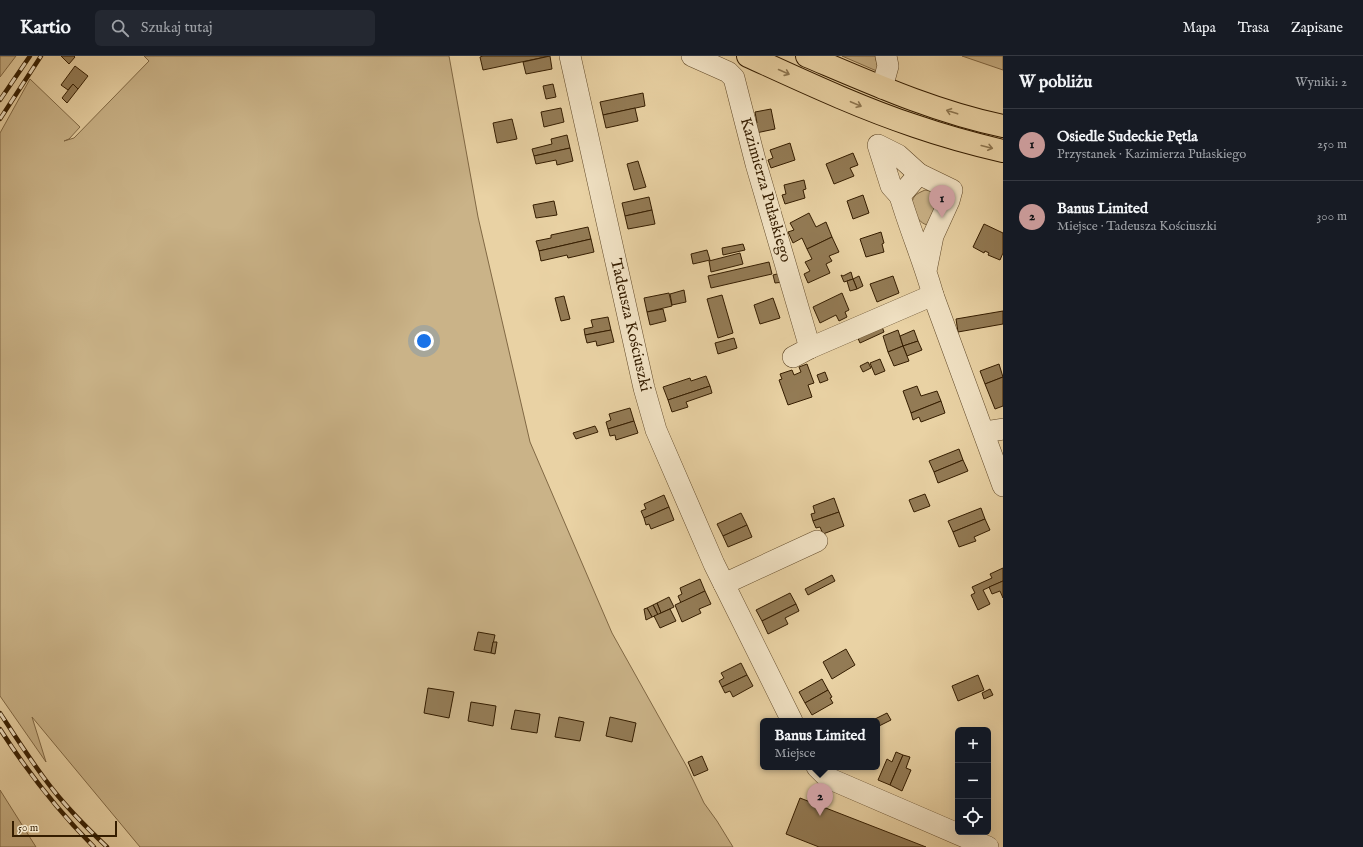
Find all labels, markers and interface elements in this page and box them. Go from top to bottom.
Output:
search box [95,10,375,46]
text: Kartio [20,16,71,40]
icon: search [109,17,131,39]
text: Szukaj tutaj [141,18,213,37]
text: Mapa [1183,19,1216,37]
text: Trasa [1238,19,1269,37]
text: Zapisane [1291,19,1343,37]
one-way arrow [777,69,789,76]
text: W pobliżu [1019,72,1092,93]
text: Wyniki: 2 [1295,74,1347,91]
one-way arrow [850,101,862,108]
one-way arrow [947,108,959,116]
street label: Kazimierza Pułaskiego [735,115,795,265]
text: Osiedle Sudeckie Pętla [1057,127,1198,146]
text: 1 [1030,136,1034,153]
text: 250 m [1317,136,1347,153]
one-way arrow [980,144,993,152]
text: Przystanek · Kazimierza Pułaskiego [1057,146,1246,163]
pin: 1 [929,185,955,218]
text: Banus Limited [1057,199,1148,218]
text: 2 [1029,208,1035,225]
text: 300 m [1316,208,1347,225]
text: Miejsce · Tadeusza Kościuszki [1057,218,1217,235]
street label: Tadeusza Kościuszki [605,257,655,393]
your location [414,331,434,351]
popup [760,718,880,770]
text: Banus Limited [775,726,865,745]
map controls [955,727,991,835]
button: + [955,727,991,763]
text: Miejsce [775,745,815,762]
button: − [955,763,991,799]
pin: 2 [807,783,833,816]
button: locate [955,799,991,835]
scale bar [12,819,117,838]
text: 50 m [18,821,38,835]

